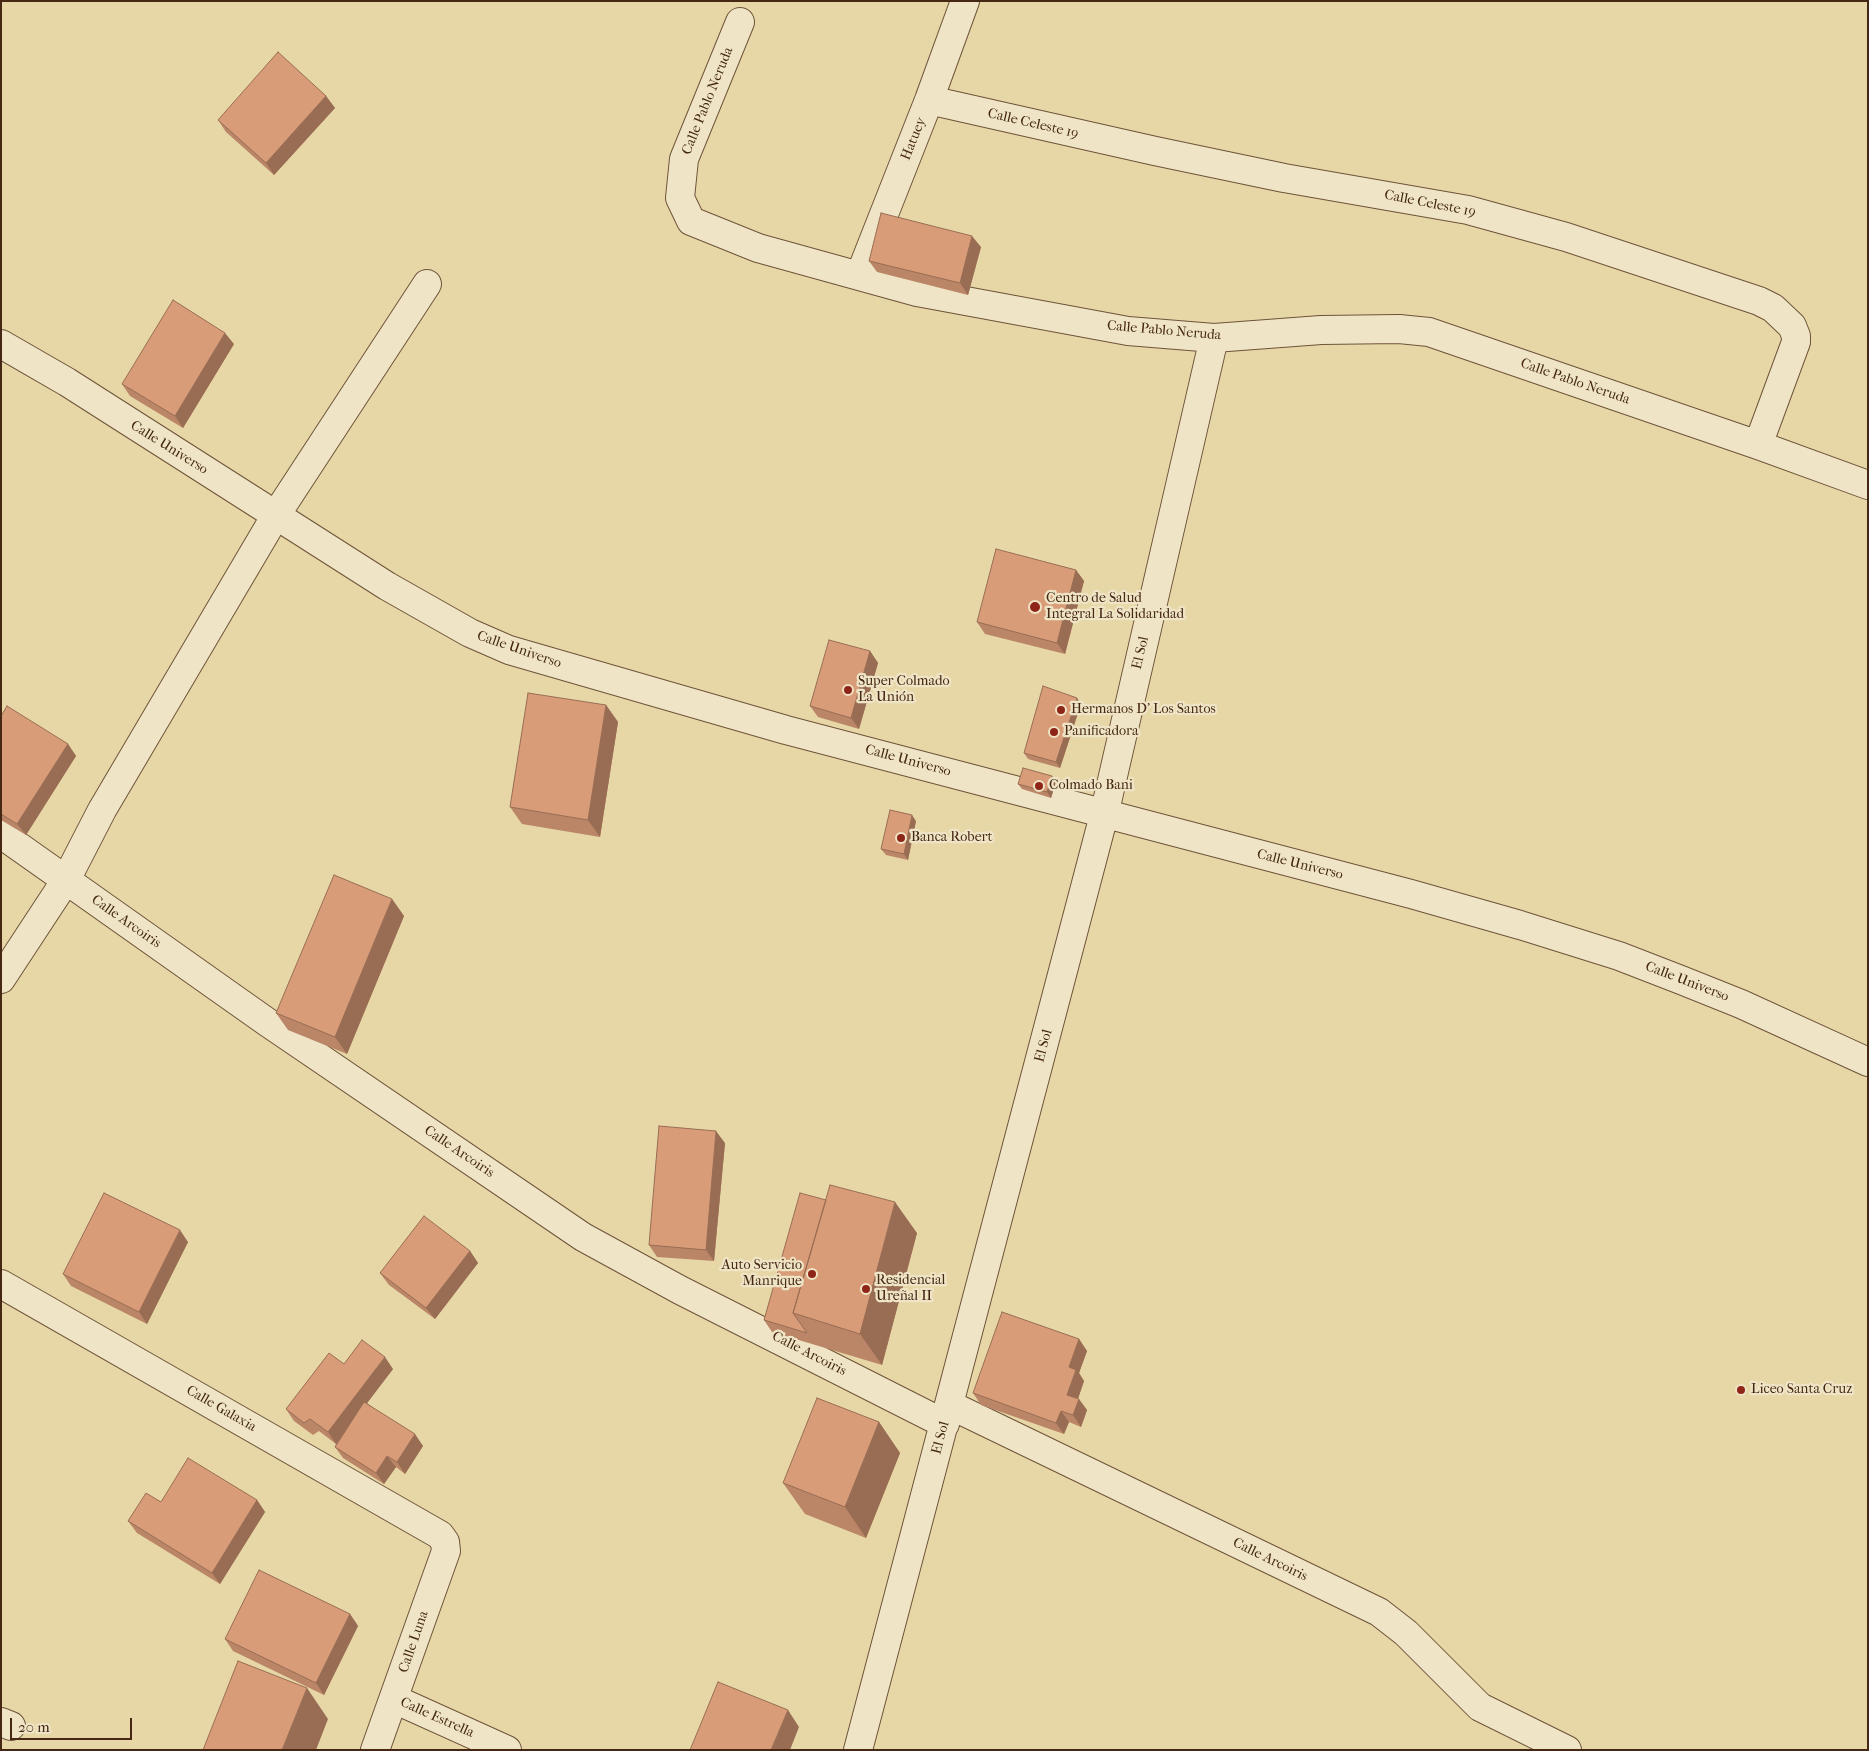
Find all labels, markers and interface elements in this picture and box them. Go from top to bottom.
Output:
street label: Calle Pablo Neruda [679,45,737,157]
street label: Calle Celeste 19 [986,105,1080,143]
street label: Hatuey [898,115,930,163]
street label: Calle Celeste 19 [1383,187,1477,221]
street label: Calle Pablo Neruda [1106,318,1222,344]
street label: Calle Pablo Neruda [1518,355,1632,409]
street label: Calle Universo [127,417,211,479]
place label: Centro de Salud Integral La Solidaridad [1046,591,1184,624]
marker: Centro de Salud Integral La Solidaridad [1028,600,1042,614]
street label: Calle Universo [475,628,563,672]
street label: El Sol [1129,635,1153,671]
place label: Super Colmado La Unión [858,674,950,706]
marker: Super Colmado La Unión [842,684,854,696]
place label: Hermanos D' Los Santos [1071,702,1216,718]
marker: Hermanos D' Los Santos [1055,704,1067,716]
place label: Panificadora [1064,724,1139,740]
marker: Panificadora [1048,726,1060,738]
street label: Calle Universo [863,741,953,781]
place label: Colmado Bani [1049,778,1133,794]
marker: Colmado Bani [1033,780,1045,792]
place label: Banca Robert [911,830,993,846]
marker: Banca Robert [895,832,907,844]
street label: Calle Universo [1255,846,1345,884]
street label: Calle Arcoiris [88,892,164,952]
street label: Calle Universo [1643,958,1731,1006]
street label: El Sol [1032,1028,1056,1064]
street label: Calle Arcoiris [421,1122,497,1182]
place label: Auto Servicio Manrique [722,1258,802,1290]
marker: Auto Servicio Manrique [806,1268,818,1280]
place label: Residencial Ureñal II [876,1273,945,1305]
marker: Residencial Ureñal II [860,1283,872,1295]
street label: Calle Arcoiris [769,1328,849,1380]
street label: Calle Galaxia [183,1382,259,1436]
place label: Liceo Santa Cruz [1751,1382,1852,1398]
marker: Liceo Santa Cruz [1735,1384,1747,1396]
street label: El Sol [929,1420,953,1456]
street label: Calle Arcoiris [1230,1535,1310,1585]
street label: Calle Luna [396,1609,432,1675]
street label: Calle Estrella [397,1694,477,1742]
scale bar [12,1708,135,1740]
text: 20 m [18,1718,50,1736]

